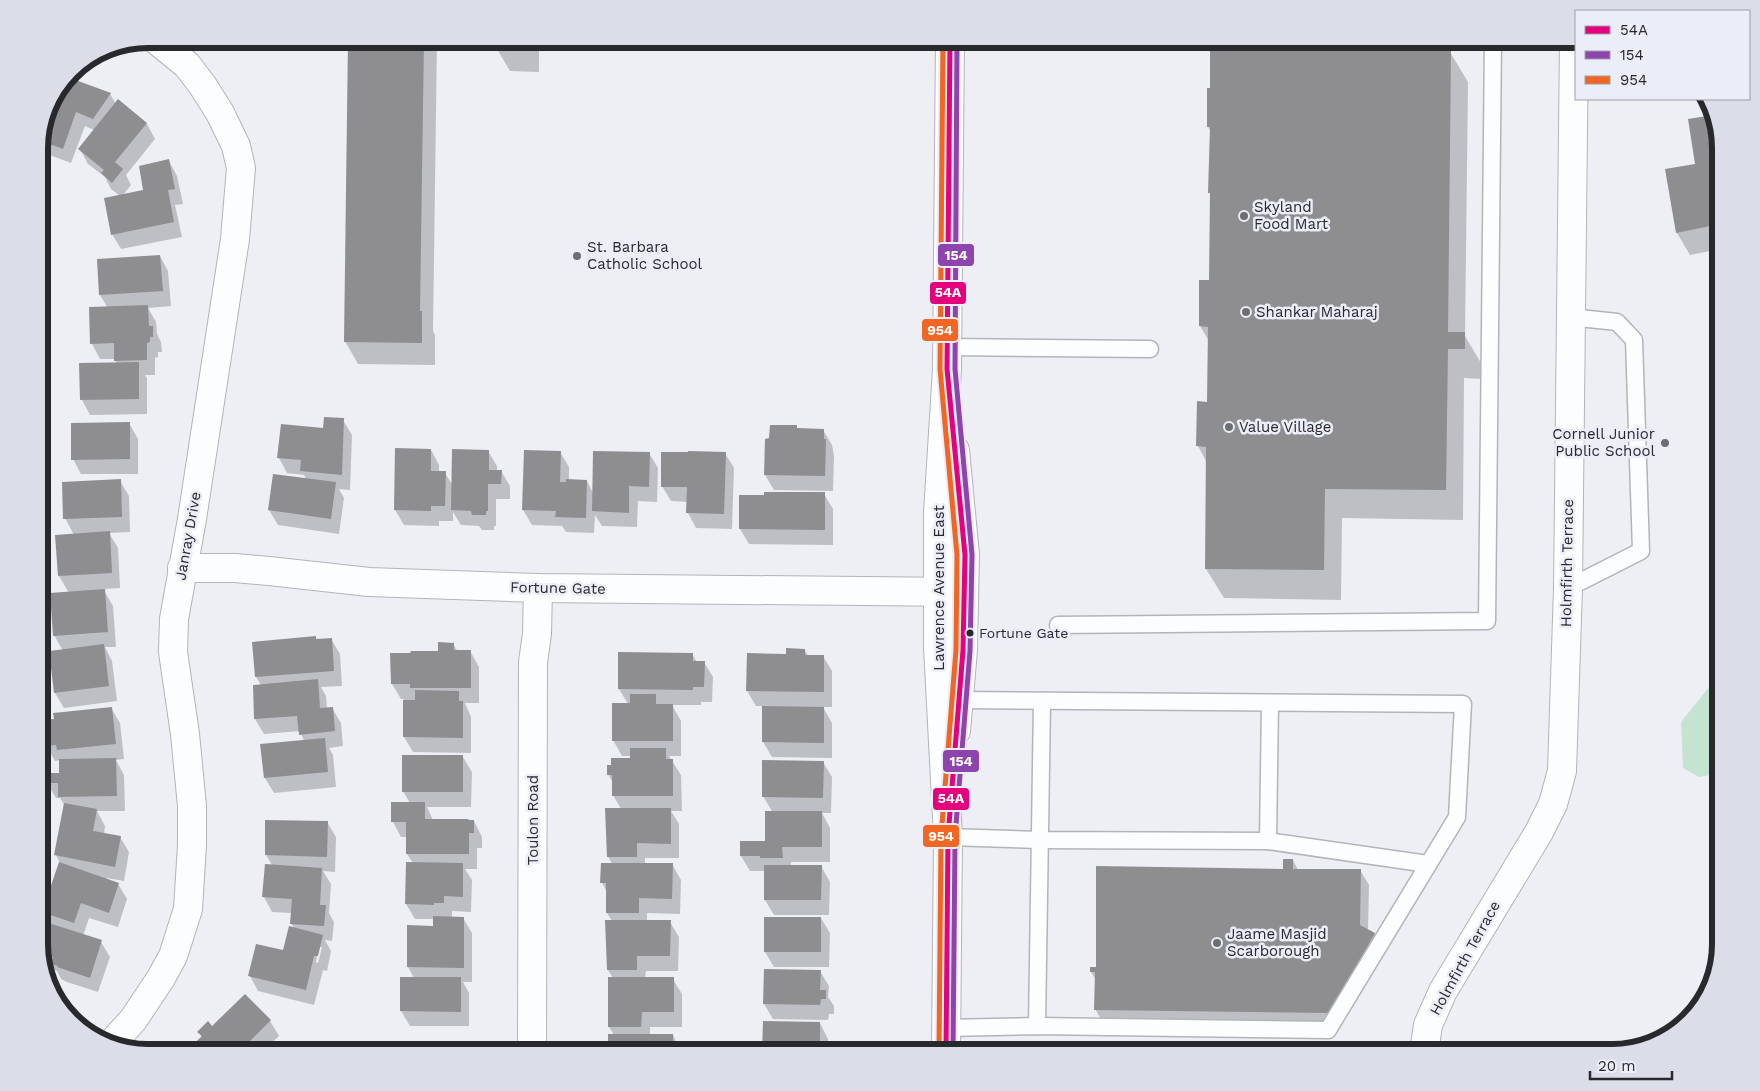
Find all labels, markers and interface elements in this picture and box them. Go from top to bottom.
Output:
legend [1575,10,1750,100]
text: 54A [1620,21,1648,39]
text: 154 [1620,46,1644,64]
text: 954 [1620,71,1647,89]
place label: Skyland Food Mart [1254,198,1329,233]
marker: Skyland Food Mart [1238,210,1250,222]
place label: St. Barbara Catholic School [587,238,702,273]
line badge: 154 [937,243,975,267]
text: 154 [944,247,968,263]
marker: St. Barbara Catholic School [571,250,583,262]
line badge: 54A [929,281,967,305]
text: 54A [935,284,962,300]
place label: Shankar Maharaj [1256,303,1378,321]
marker: Shankar Maharaj [1240,306,1252,318]
line badge: 954 [921,318,959,342]
text: 954 [927,322,953,338]
place label: Value Village [1239,418,1331,436]
marker: Value Village [1223,421,1235,433]
place label: Cornell Junior Public School [1552,425,1655,460]
marker: Cornell Junior Public School [1659,437,1671,449]
street label: Janray Drive [171,490,205,582]
street label: Holmfirth Terrace [1557,499,1577,627]
street label: Lawrence Avenue East [930,504,948,671]
street label: Fortune Gate [510,578,606,598]
place label: Fortune Gate [979,625,1068,641]
marker: Fortune Gate [965,628,975,638]
line badge: 154 [942,749,980,773]
text: 154 [949,753,973,769]
street label: Toulon Road [524,775,542,865]
line badge: 54A [932,787,970,811]
text: 54A [938,790,965,806]
line badge: 954 [922,824,960,848]
text: 954 [928,828,954,844]
street label: Holmfirth Terrace [1426,898,1504,1018]
place label: Jaame Masjid Scarborough [1227,925,1327,960]
marker: Jaame Masjid Scarborough [1211,937,1223,949]
scale bar [1590,1048,1672,1080]
text: 20 m [1598,1057,1636,1075]

